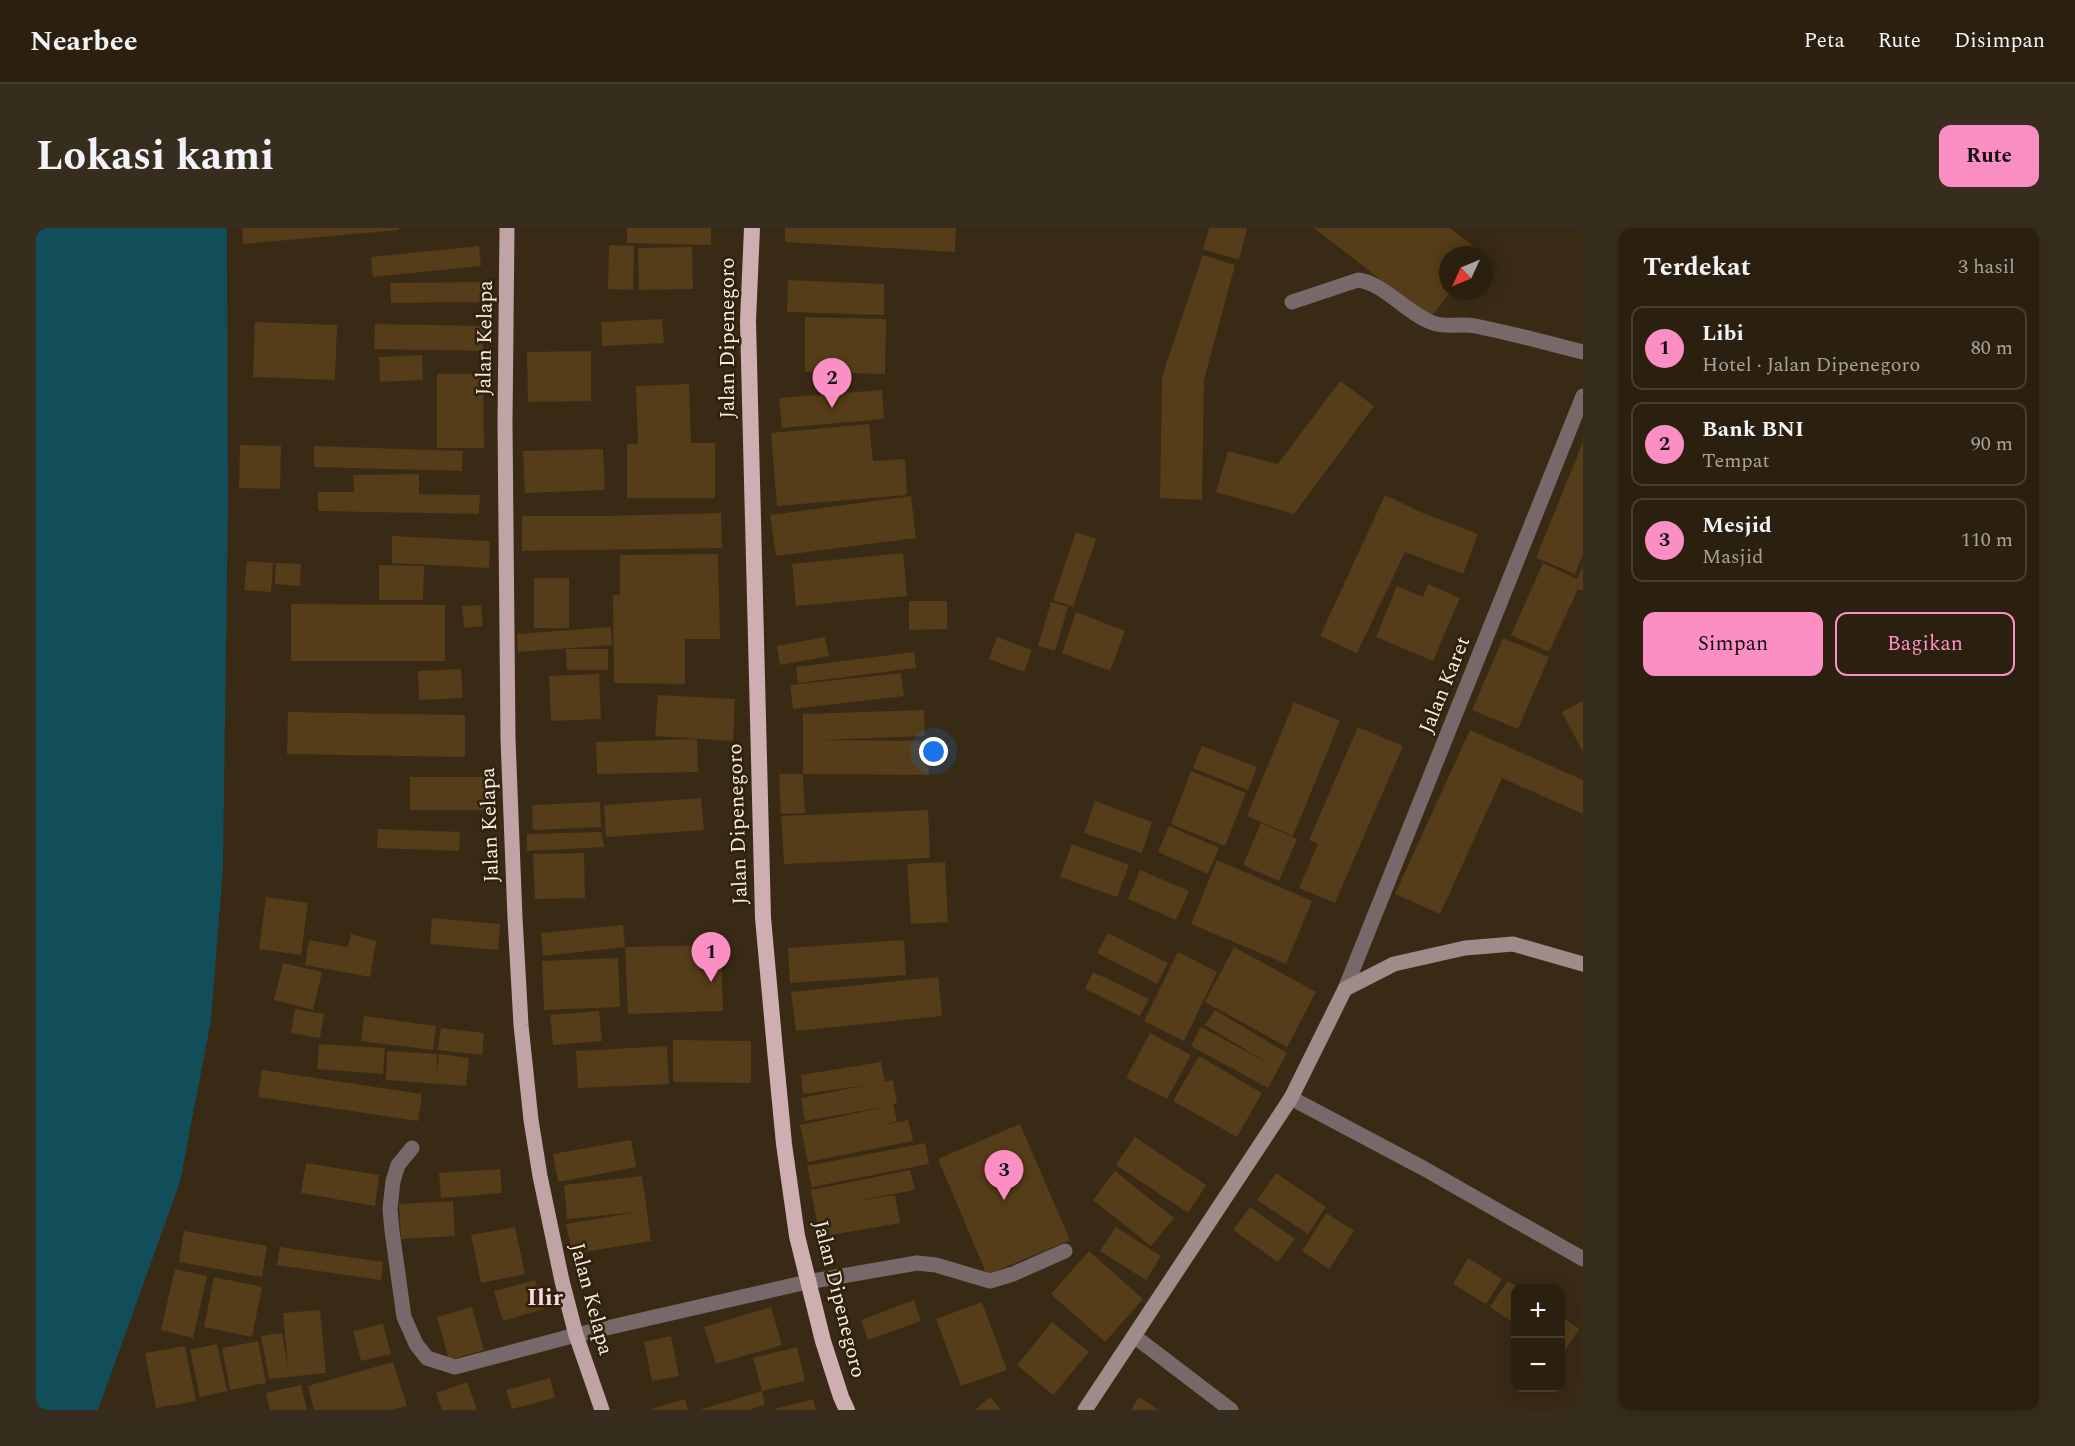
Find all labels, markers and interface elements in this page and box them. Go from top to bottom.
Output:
text: Nearbee [30,20,138,63]
text: Peta [1804,25,1845,57]
text: Rute [1878,25,1921,57]
text: Disimpan [1954,25,2045,57]
text: Lokasi kami [36,125,274,188]
button: Rute [1939,125,2039,187]
north arrow [1439,246,1493,300]
text: Terdekat [1643,247,1751,287]
text: 3 hasil [1958,252,2015,282]
street label: Jalan Dipenegoro [712,257,744,419]
street label: Jalan Kelapa [468,279,502,396]
text: Libi [1702,317,1744,350]
text: 1 [1659,333,1670,363]
text: 80 m [1971,333,2013,363]
text: Hotel · Jalan Dipenegoro [1702,350,1920,380]
pin: 2 [812,358,852,408]
text: Bank BNI [1702,413,1804,446]
text: 2 [1659,429,1670,459]
text: 90 m [1971,429,2013,459]
text: Tempat [1702,446,1770,476]
text: Mesjid [1702,509,1772,542]
text: 3 [1659,525,1670,555]
text: 110 m [1961,525,2013,555]
text: Masjid [1702,542,1763,572]
button: Simpan [1643,612,1823,676]
button: Bagikan [1835,612,2015,676]
street label: Jalan Karet [1411,631,1479,739]
your location [919,737,948,766]
street label: Jalan Dipenegoro [719,743,757,905]
street label: Jalan Kelapa [472,766,508,883]
pin: 1 [692,932,730,982]
pin: 3 [984,1150,1024,1200]
street label: Jalan Dipenegoro [804,1217,874,1381]
street label: Jalan Kelapa [561,1239,622,1359]
district label: Ilir [527,1280,564,1316]
map controls [1511,1284,1565,1392]
button: + [1511,1284,1565,1338]
button: − [1511,1338,1565,1392]

